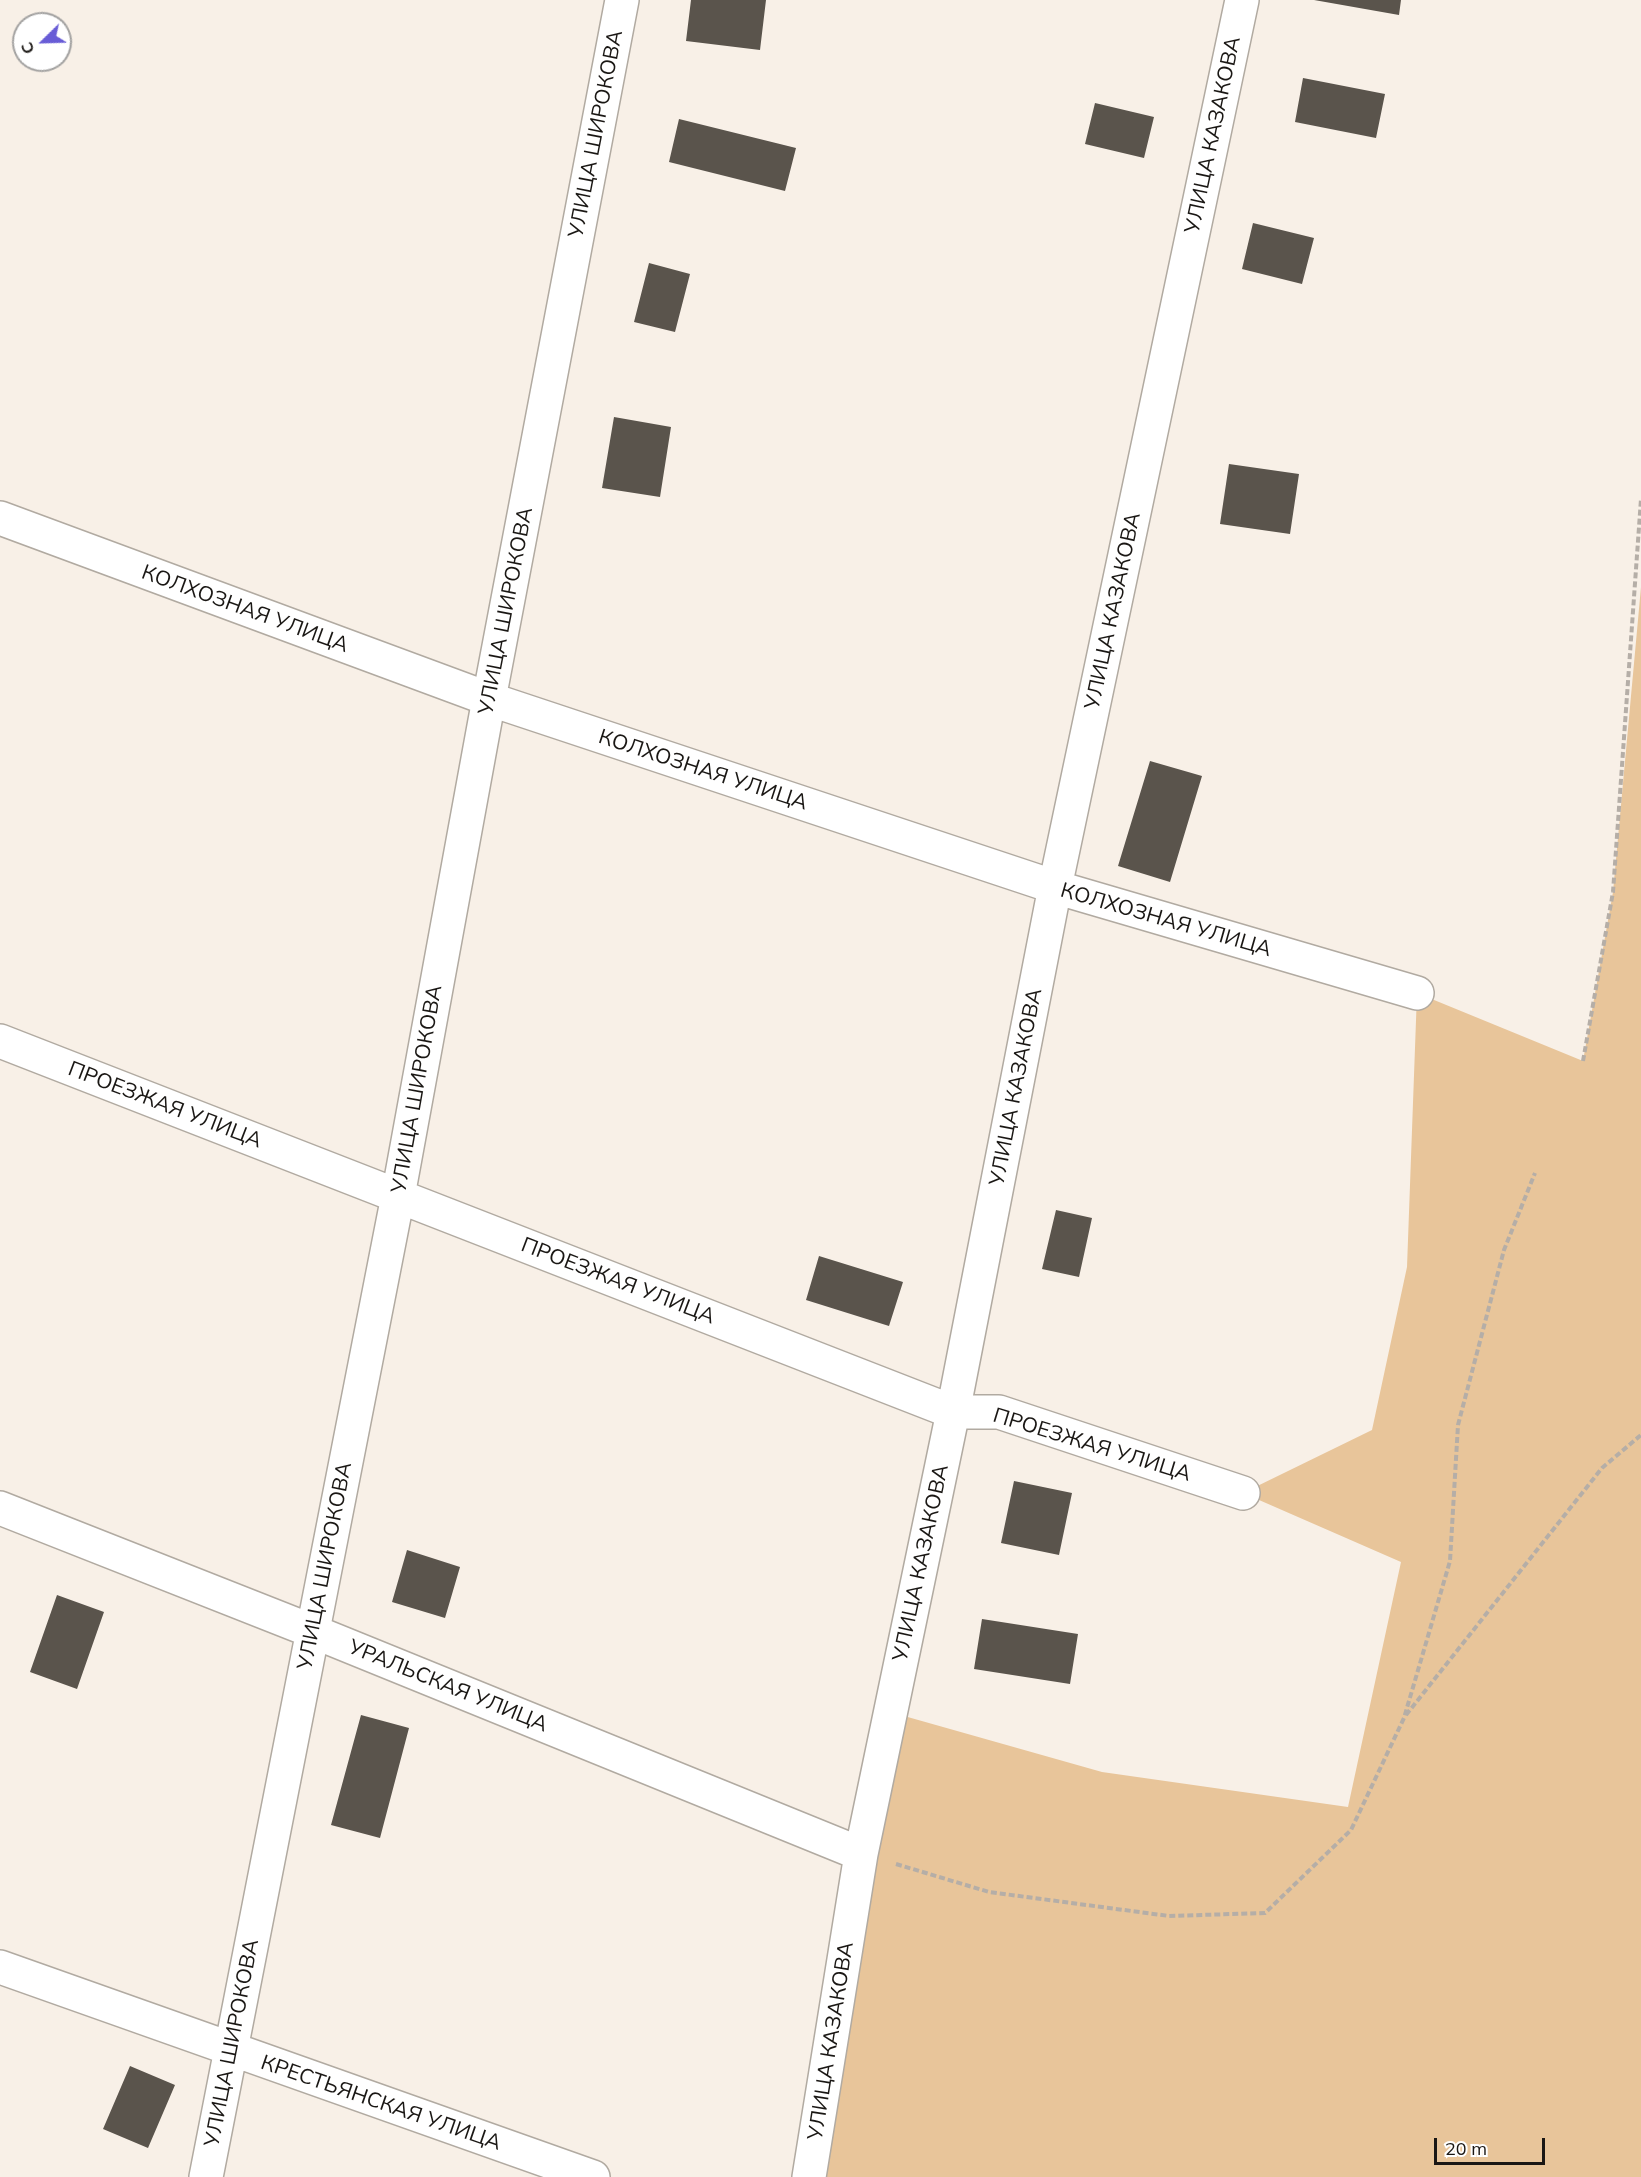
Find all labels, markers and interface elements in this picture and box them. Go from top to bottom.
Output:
north arrow [12,12,72,72]
street label: УЛИЦА ШИРОКОВА [564,28,628,240]
street label: УЛИЦА КАЗАКОВА [1180,34,1246,236]
text: С [16,39,39,57]
street label: УЛИЦА ШИРОКОВА [474,505,538,717]
street label: УЛИЦА КАЗАКОВА [1080,510,1146,712]
street label: КОЛХОЗНАЯ УЛИЦА [138,560,352,658]
street label: КОЛХОЗНАЯ УЛИЦА [595,724,811,816]
street label: КОЛХОЗНАЯ УЛИЦА [1058,878,1274,962]
street label: УЛИЦА ШИРОКОВА [386,983,448,1195]
street label: УЛИЦА КАЗАКОВА [984,986,1048,1188]
street label: ПРОЕЗЖАЯ УЛИЦА [64,1056,266,1154]
street label: ПРОЕЗЖАЯ УЛИЦА [517,1232,719,1330]
street label: ПРОЕЗЖАЯ УЛИЦА [990,1403,1194,1487]
street label: УЛИЦА ШИРОКОВА [293,1460,357,1672]
street label: УЛИЦА КАЗАКОВА [888,1462,954,1664]
street label: УРАЛЬСКАЯ УЛИЦА [345,1634,551,1738]
street label: УЛИЦА ШИРОКОВА [200,1937,264,2149]
street label: УЛИЦА КАЗАКОВА [803,1940,859,2142]
street label: КРЕСТЬЯНСКАЯ УЛИЦА [258,2050,504,2156]
scale bar [1437,2126,1548,2164]
text: 20 m [1445,2137,1487,2160]

